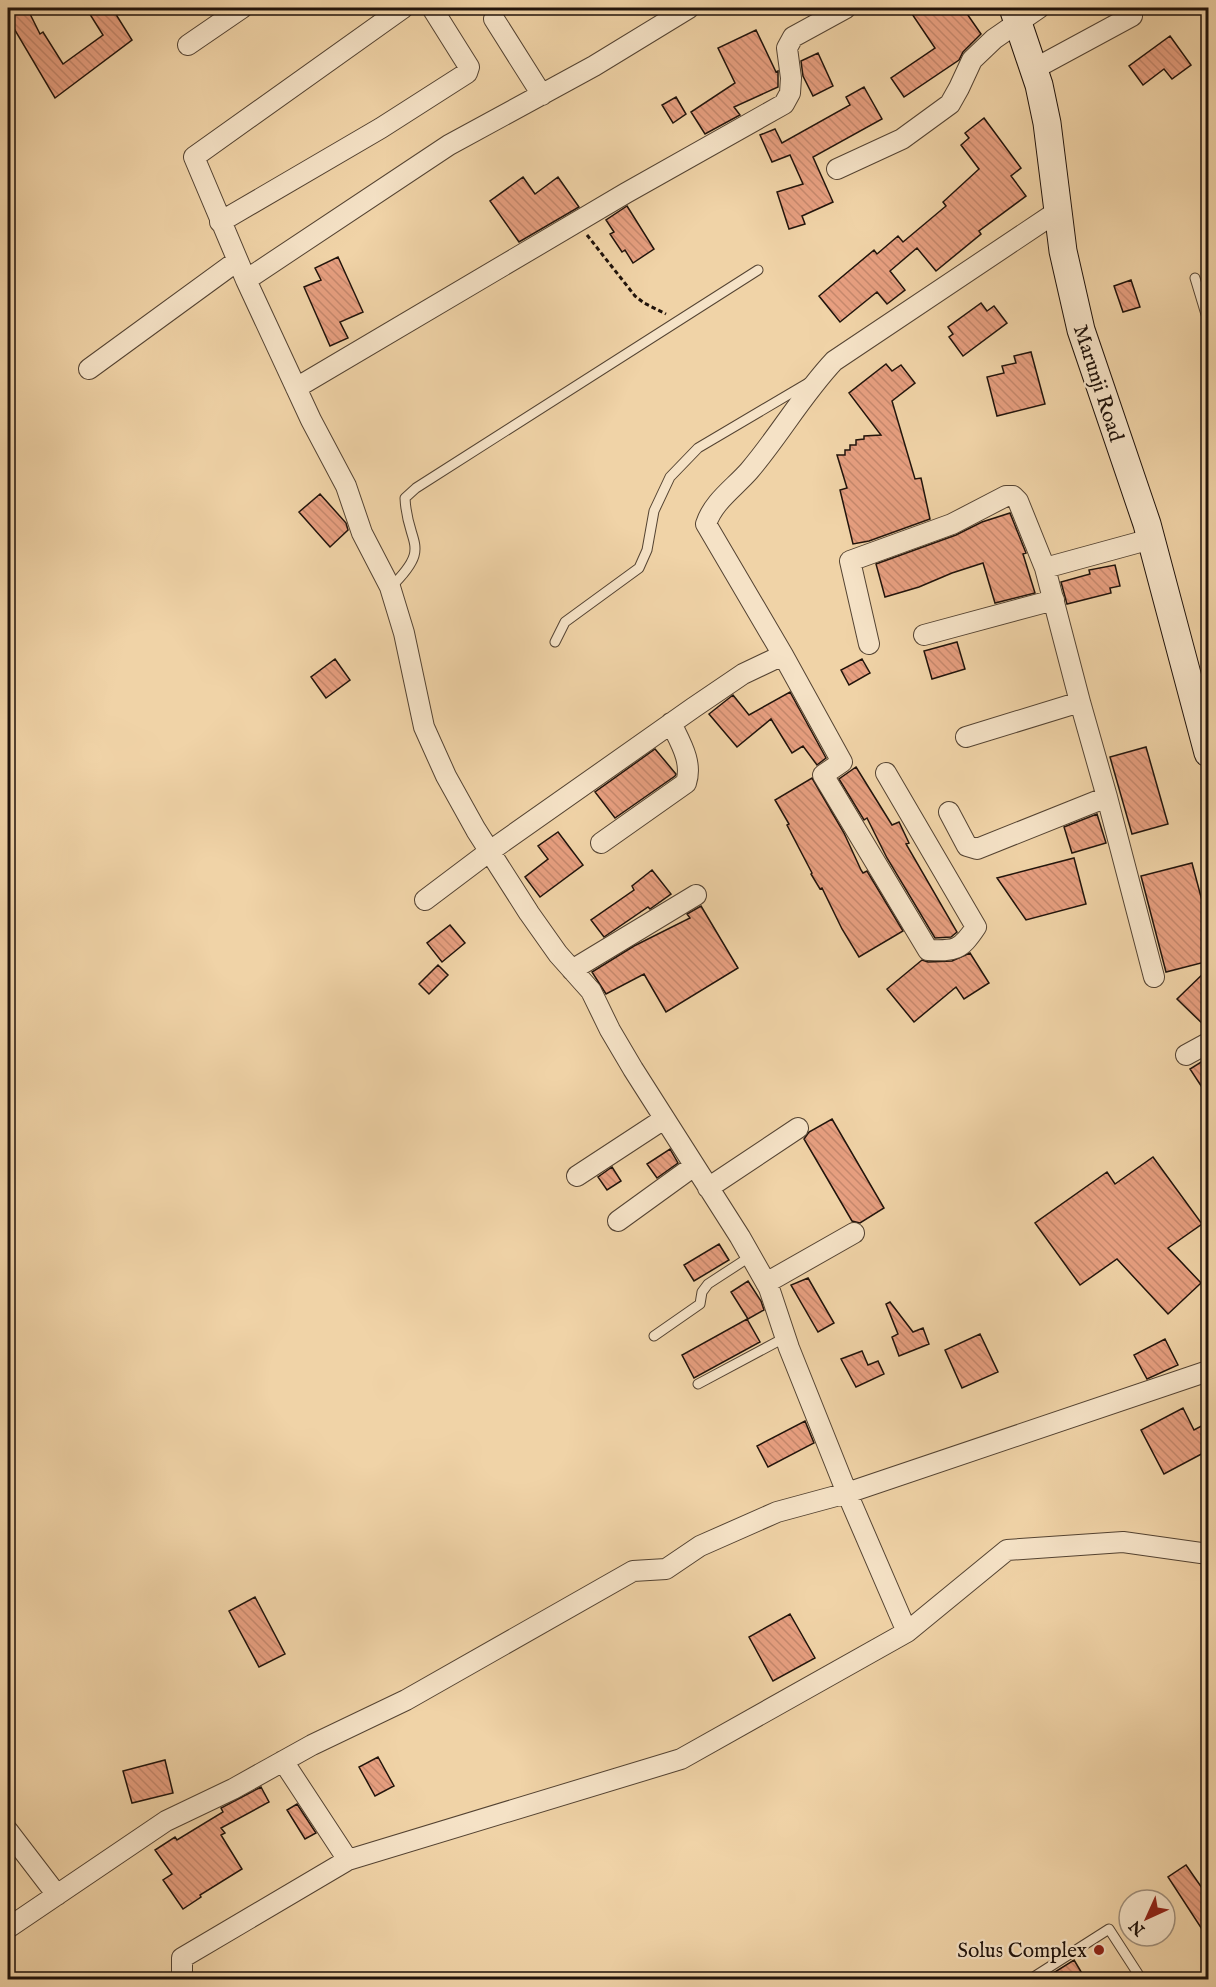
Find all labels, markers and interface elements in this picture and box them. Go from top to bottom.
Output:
street label: Marunji Road [1066,322,1129,446]
north arrow [1117,1888,1177,1948]
text: N [1126,1915,1150,1940]
place label: Solus Complex [957,1938,1087,1965]
marker: Solus Complex [1092,1943,1106,1957]

